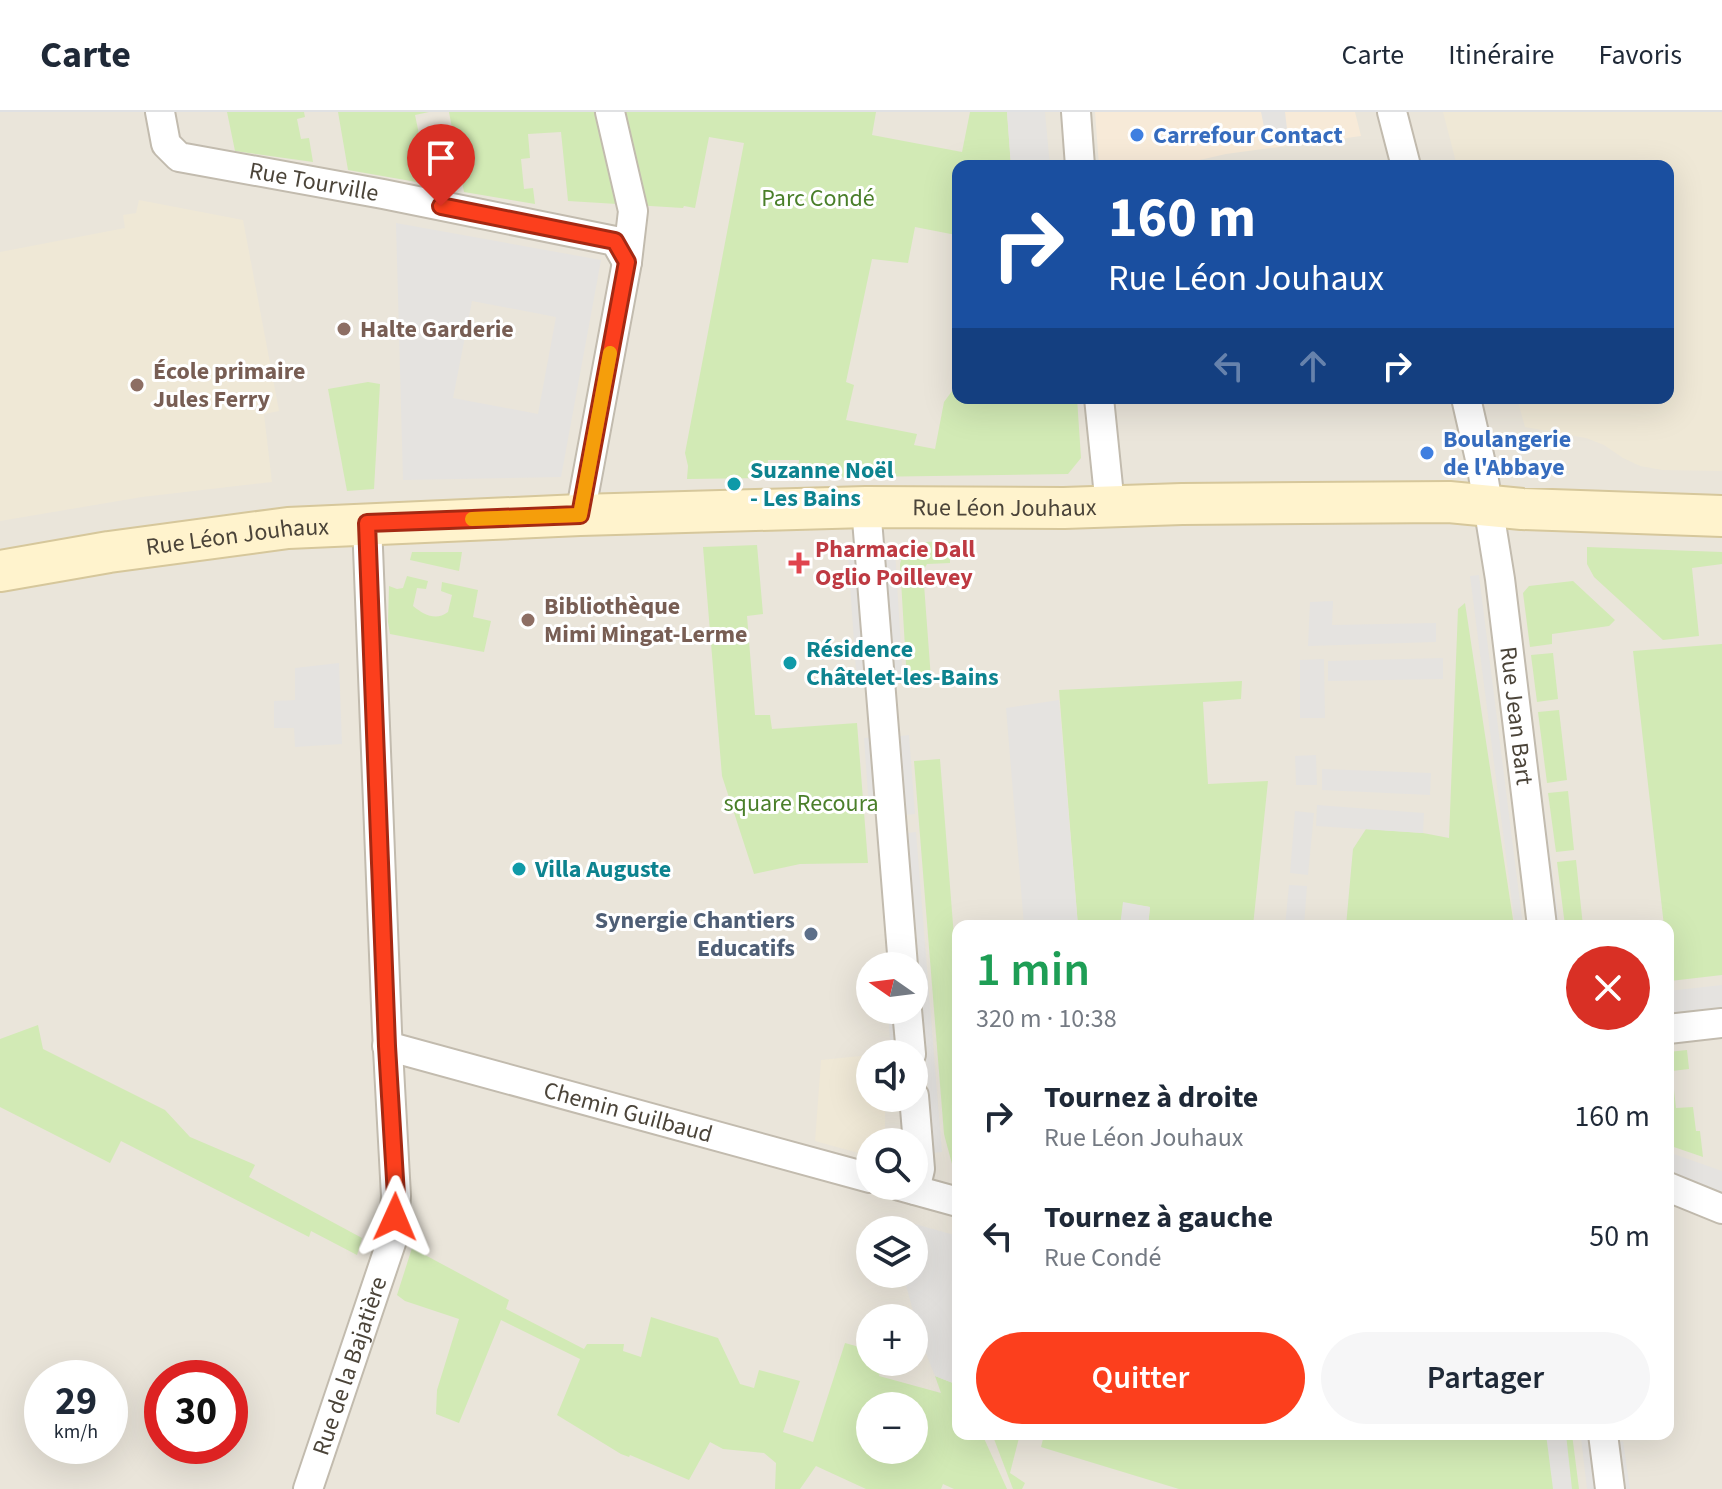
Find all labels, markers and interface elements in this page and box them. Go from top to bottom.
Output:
text: Carte [40,28,131,82]
text: Carte [1341,35,1404,75]
text: Itinéraire [1448,35,1555,75]
text: Favoris [1599,35,1682,75]
place label: Carrefour Contact [1153,118,1343,153]
pin [407,124,475,206]
marker: Carrefour Contact [1128,126,1146,144]
icon: arrive [419,136,463,180]
street label: Rue Tourville [246,153,381,210]
text: 160 m [1108,179,1256,258]
park label: Parc Condé [761,181,875,216]
icon: right [976,192,1080,296]
text: Rue Léon Jouhaux [1108,253,1384,304]
place label: Halte Garderie [360,312,514,347]
marker: Halte Garderie [335,320,353,338]
icon: left [1207,344,1251,388]
icon: ahead [1291,344,1335,388]
icon: right [1375,344,1419,388]
place label: École primaire Jules Ferry [153,354,305,417]
marker: École primaire Jules Ferry [128,376,146,394]
place label: Boulangerie de l'Abbaye [1443,422,1571,485]
marker: Boulangerie de l'Abbaye [1418,444,1436,462]
place label: Suzanne Noël - Les Bains [750,453,894,516]
marker: Suzanne Noël - Les Bains [725,475,743,493]
street label: Rue Léon Jouhaux [912,489,1097,526]
street label: Rue Léon Jouhaux [144,509,330,564]
place label: Pharmacie Dall Oglio Poillevey [815,532,975,595]
marker: Pharmacie Dall Oglio Poillevey [790,554,808,572]
place label: Bibliothèque Mimi Mingat-Lerme [544,589,748,652]
marker: Bibliothèque Mimi Mingat-Lerme [519,611,537,629]
place label: Résidence Châtelet-les-Bains [806,632,999,695]
street label: Rue Jean Bart [1491,645,1542,787]
marker: Résidence Châtelet-les-Bains [781,654,799,672]
park label: square Recoura [724,786,879,821]
place label: Villa Auguste [534,852,671,887]
marker: Villa Auguste [510,860,528,878]
place label: Synergie Chantiers Educatifs [595,903,795,966]
marker: Synergie Chantiers Educatifs [802,925,820,943]
text: 1 min [976,936,1090,1004]
button: close [1566,946,1650,1030]
north arrow [856,952,928,1024]
map controls [856,952,928,1464]
text: 320 m · 10:38 [976,1000,1117,1037]
button: sound [856,1040,928,1112]
street label: Chemin Guilbaud [540,1072,717,1152]
text: Tournez à droite [1044,1076,1258,1119]
icon: right [976,1094,1020,1138]
text: 160 m [1574,1095,1650,1138]
text: Rue Léon Jouhaux [1044,1119,1243,1156]
button: search [856,1128,928,1200]
position arrow [353,1175,437,1259]
text: Tournez à gauche [1044,1196,1273,1239]
icon: left [976,1214,1020,1258]
text: 50 m [1589,1215,1650,1258]
button: layers [856,1216,928,1288]
text: Rue Condé [1044,1239,1162,1276]
street label: Rue de la Bajatière [303,1272,396,1460]
button: + [856,1304,928,1376]
button: Quitter [976,1332,1305,1424]
button: Partager [1321,1332,1650,1424]
speed limit sign: 30 [144,1360,248,1464]
text: 29 [55,1373,97,1430]
button: − [856,1392,928,1464]
text: km/h [54,1418,98,1446]

